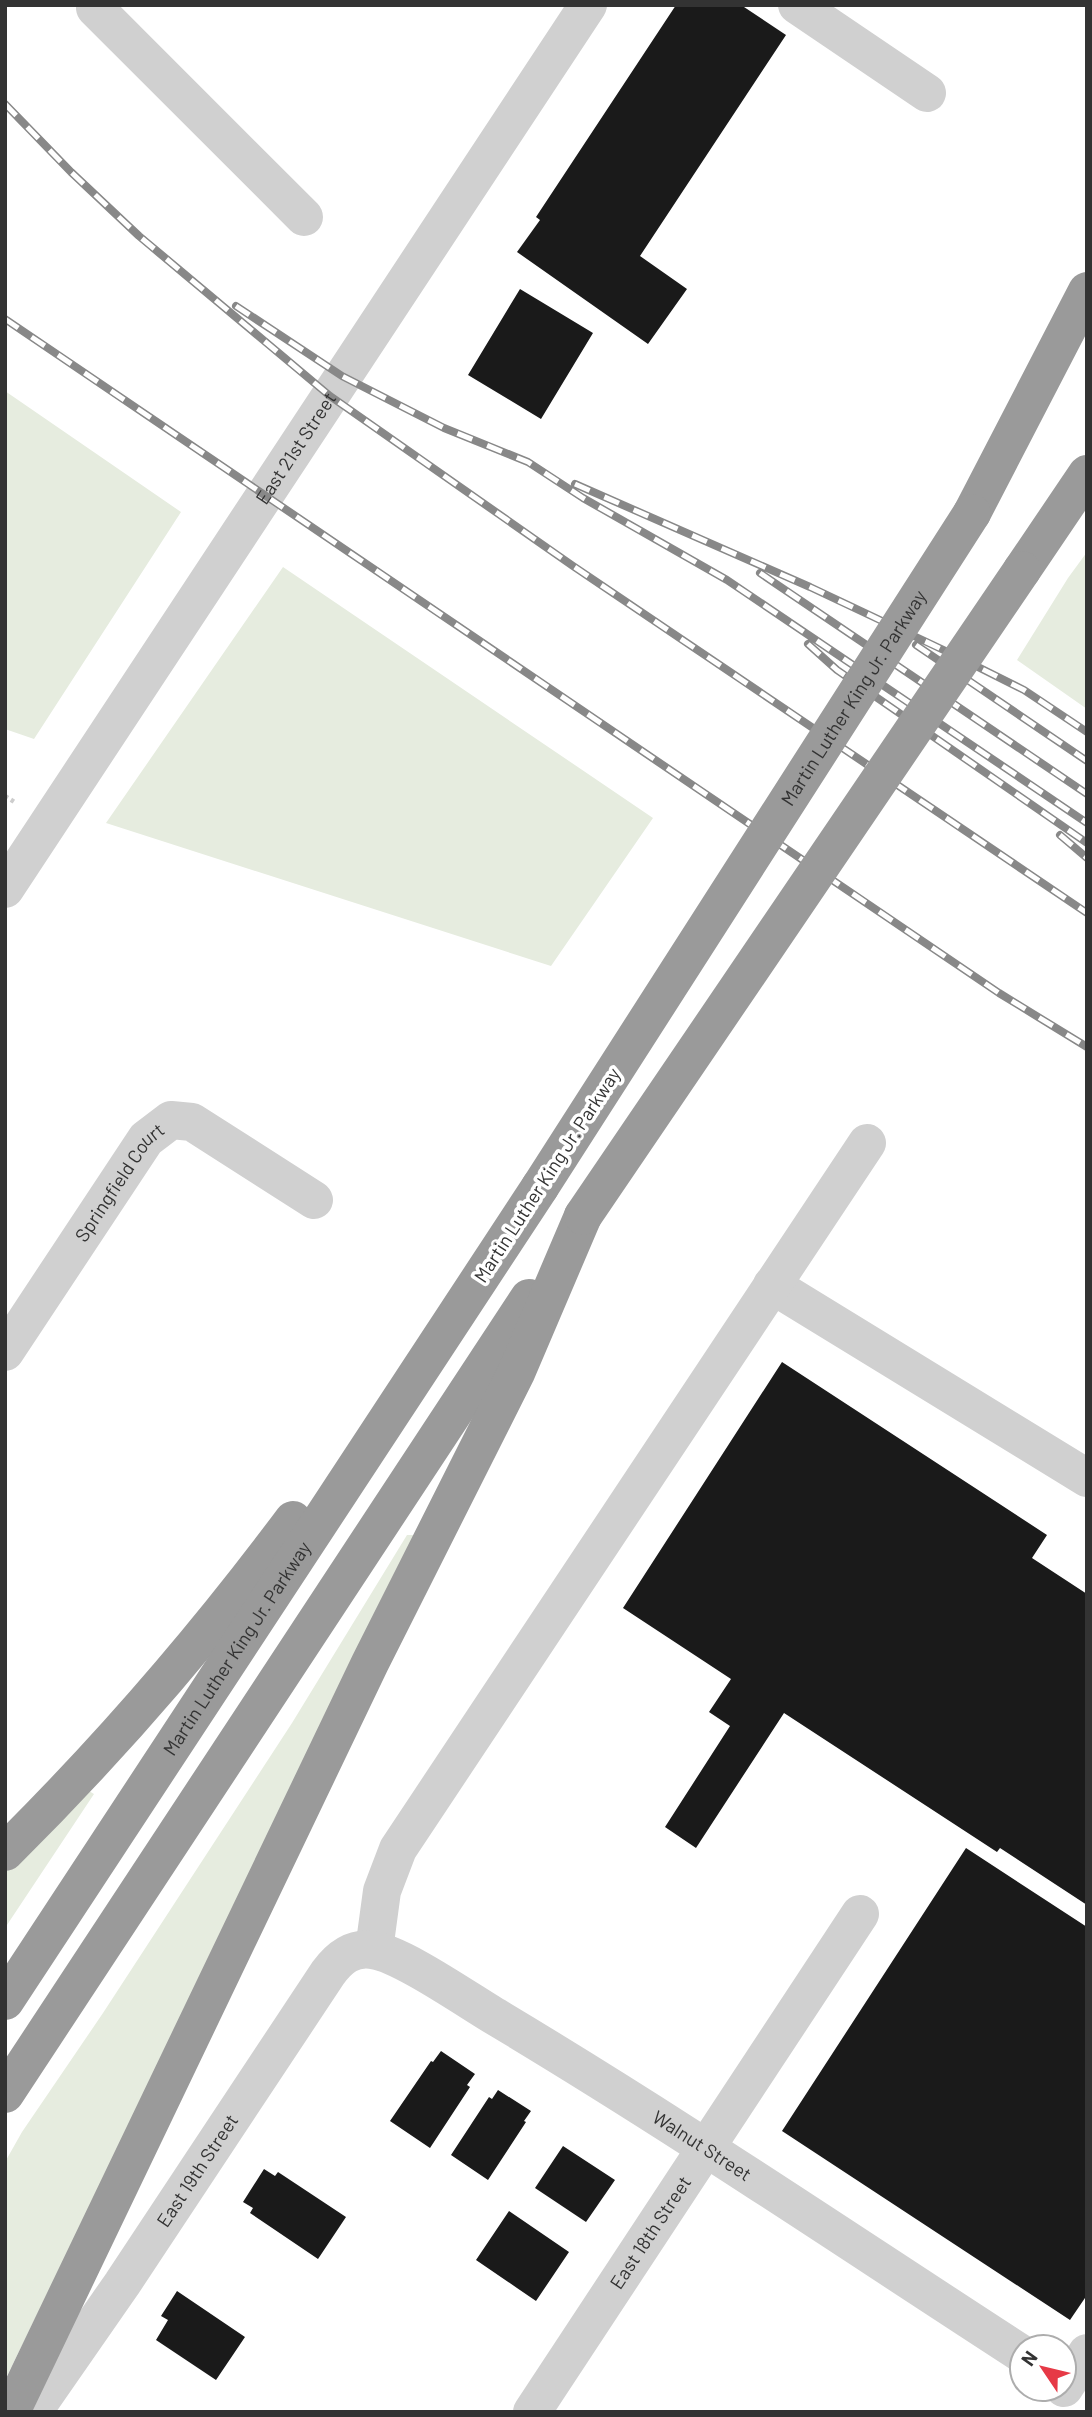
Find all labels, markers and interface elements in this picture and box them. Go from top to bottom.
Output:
street label: East 21st Street [250,388,341,508]
street label: Martin Luther King Jr. Parkway [776,585,931,810]
street label: Martin Luther King Jr. Parkway [469,1063,625,1286]
street label: Springfield Court [69,1118,168,1246]
street label: Martin Luther King Jr. Parkway [158,1536,315,1759]
street label: Walnut Street [649,2105,756,2185]
street label: East 19th Street [151,2109,242,2231]
street label: East 18th Street [604,2171,695,2293]
north arrow [1008,2333,1078,2403]
text: N [1016,2346,1042,2370]

